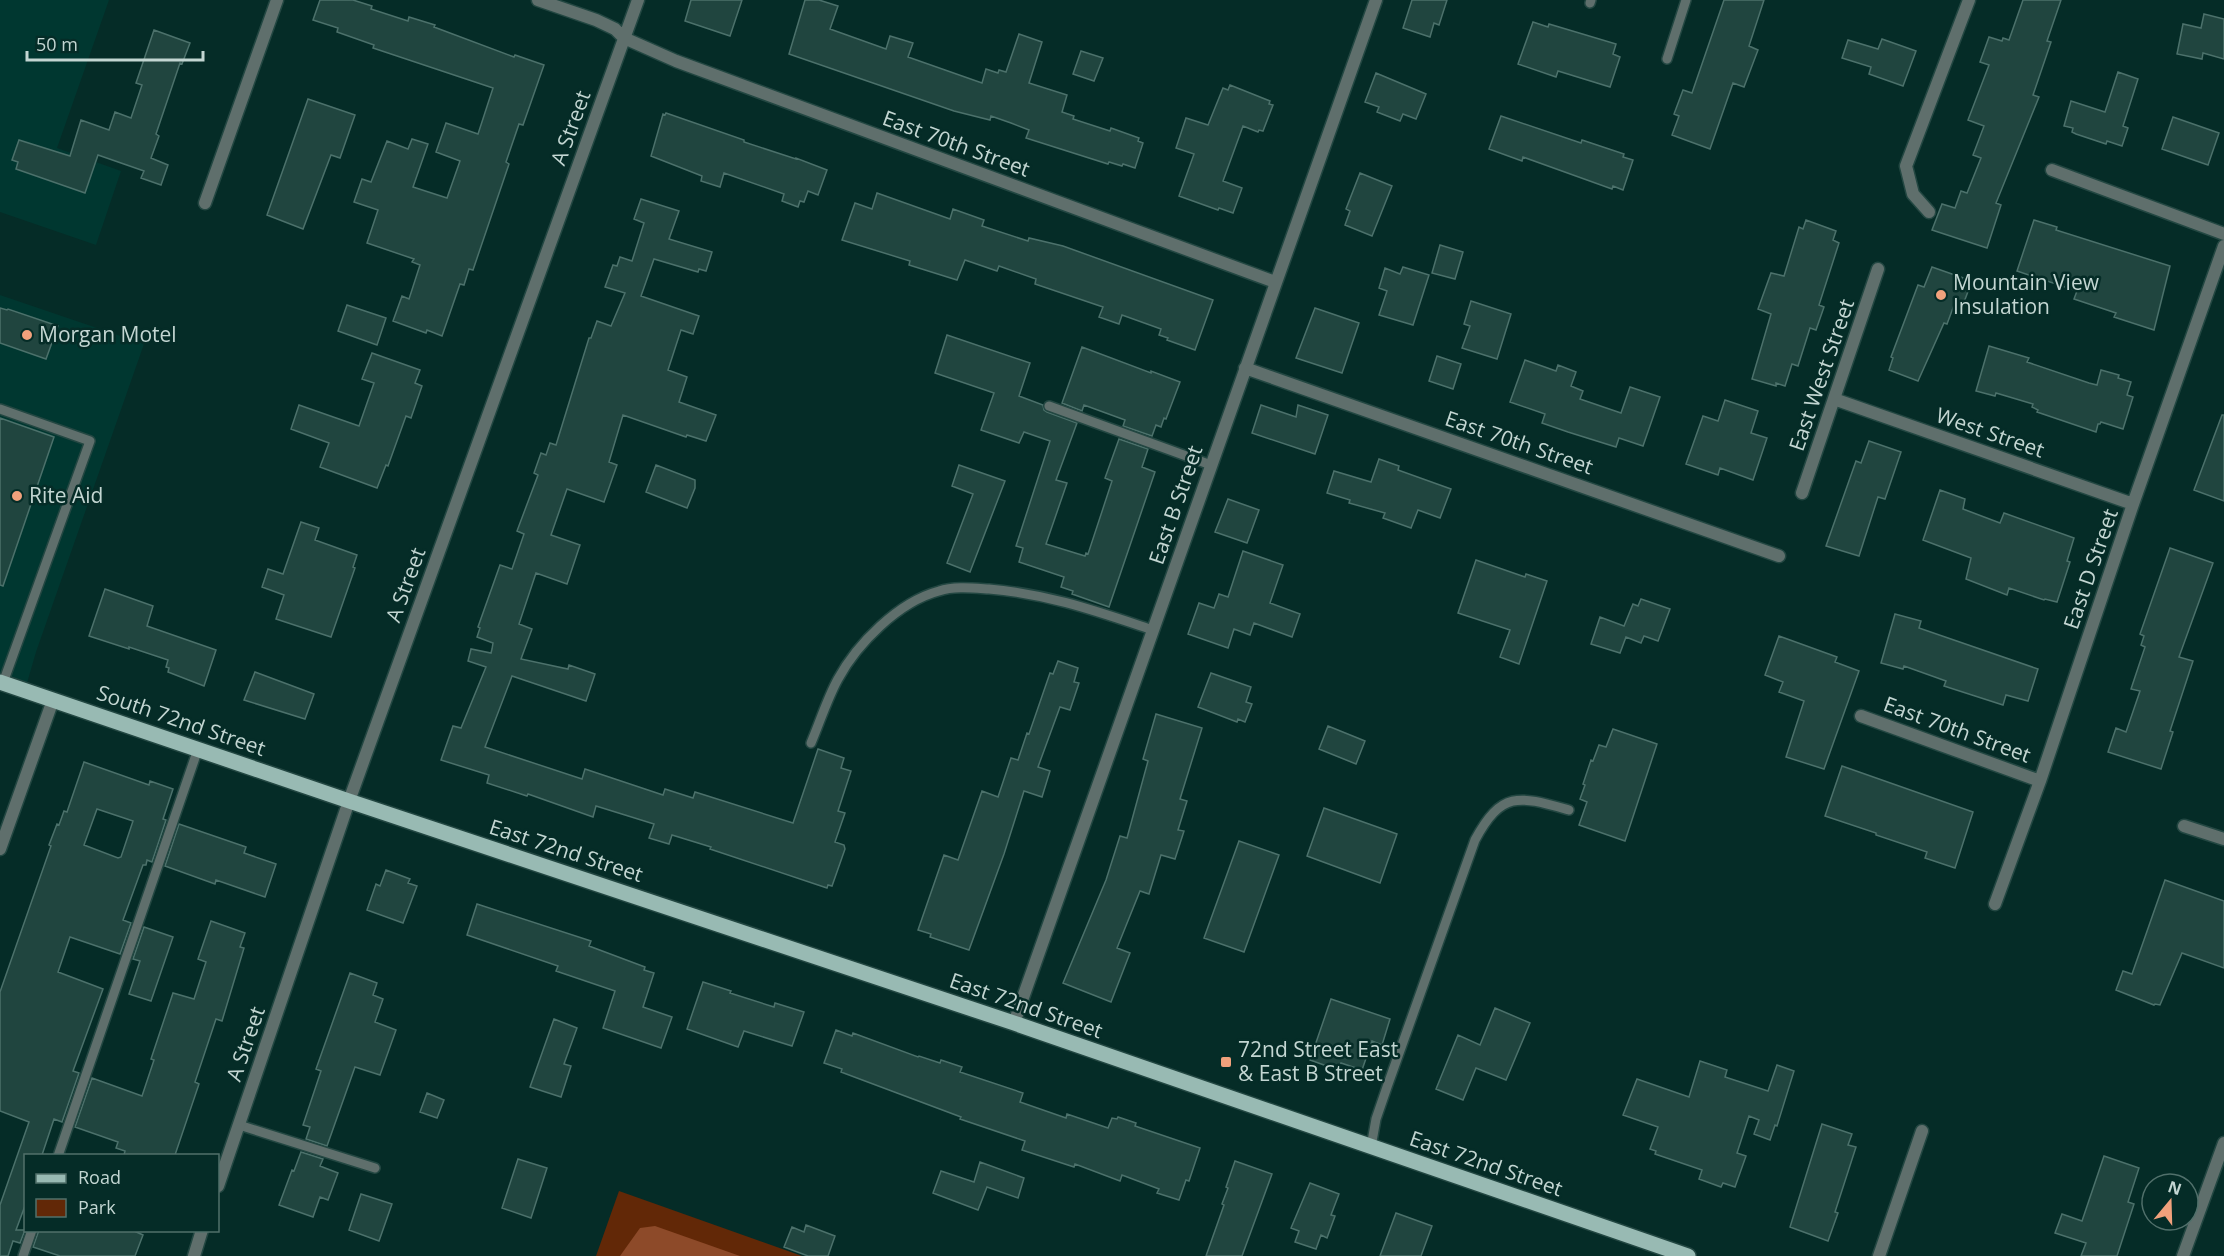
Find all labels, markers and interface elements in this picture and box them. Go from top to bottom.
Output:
scale bar [27,24,202,62]
text: 50 m [36,32,78,56]
street label: A Street [544,87,596,169]
street label: East 70th Street [879,103,1034,183]
place label: Mountain View Insulation [1953,268,2100,320]
marker: Mountain View Insulation [1934,288,1948,302]
street label: East West Street [1782,295,1860,454]
place label: Morgan Motel [39,320,177,348]
marker: Morgan Motel [20,328,34,342]
street label: West Street [1932,400,2048,464]
street label: East 70th Street [1442,404,1597,480]
street label: East B Street [1142,442,1208,568]
place label: Rite Aid [29,481,103,509]
marker: Rite Aid [10,489,24,503]
street label: East D Street [2056,505,2124,633]
street label: A Street [379,544,431,626]
street label: South 72nd Street [93,678,269,762]
street label: East 70th Street [1880,689,2035,769]
street label: East 72nd Street [486,812,647,888]
street label: East 72nd Street [946,966,1107,1044]
street label: A Street [219,1003,271,1085]
place label: 72nd Street East & East B Street [1238,1035,1398,1087]
marker: 72nd Street East & East B Street [1219,1055,1233,1069]
street label: East 72nd Street [1406,1124,1567,1202]
legend [24,1154,219,1232]
text: Road [78,1165,121,1189]
north arrow [2140,1172,2200,1232]
text: N [2165,1175,2185,1200]
text: Park [78,1195,116,1219]

